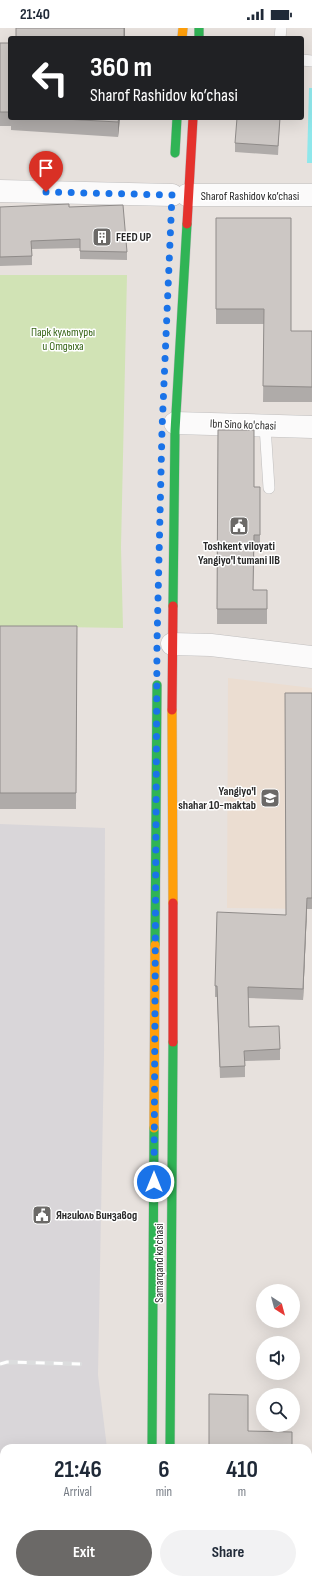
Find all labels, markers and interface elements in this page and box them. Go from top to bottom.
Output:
text: 21:40 [20,5,50,24]
text: 360 m [90,51,152,84]
icon: left [24,52,76,104]
text: Sharof Rashidov ko’chasi [90,85,238,106]
pin [29,151,63,192]
icon: arrive [35,157,57,179]
street label: Sharof Rashidov ko’chasi [201,189,299,204]
building icon: FEED UP [91,226,113,248]
place label: FEED UP [116,230,152,245]
park label: Парк культуры и Отдыха [31,325,95,354]
street label: Ibn Sino ko'chasi [210,416,276,434]
public building icon: Toshkent viloyati Yangiyo'l tumani IIB [228,515,250,537]
place label: Toshkent viloyati Yangiyo'l tumani IIB [198,539,280,568]
place label: Yangiyo'l shahar 10-maktab [178,784,256,813]
school or university icon: Yangiyo'l shahar 10-maktab [259,787,281,809]
position arrow [133,1161,175,1203]
public building icon: Янгиюль Винзавод [31,1204,53,1226]
place label: Янгиюль Винзавод [56,1208,137,1223]
street label: Samarqand ko'chasi [152,1223,167,1303]
north arrow [256,1284,300,1328]
map controls [256,1284,300,1432]
button: sound [256,1336,300,1380]
button: search [256,1388,300,1432]
text: 21:46 [54,1455,102,1484]
text: 6 [158,1455,170,1484]
text: 410 [226,1455,258,1484]
text: Arrival [64,1484,92,1500]
text: min [156,1484,172,1500]
text: m [238,1484,246,1500]
button: Exit [16,1530,152,1576]
button: Share [160,1530,296,1576]

